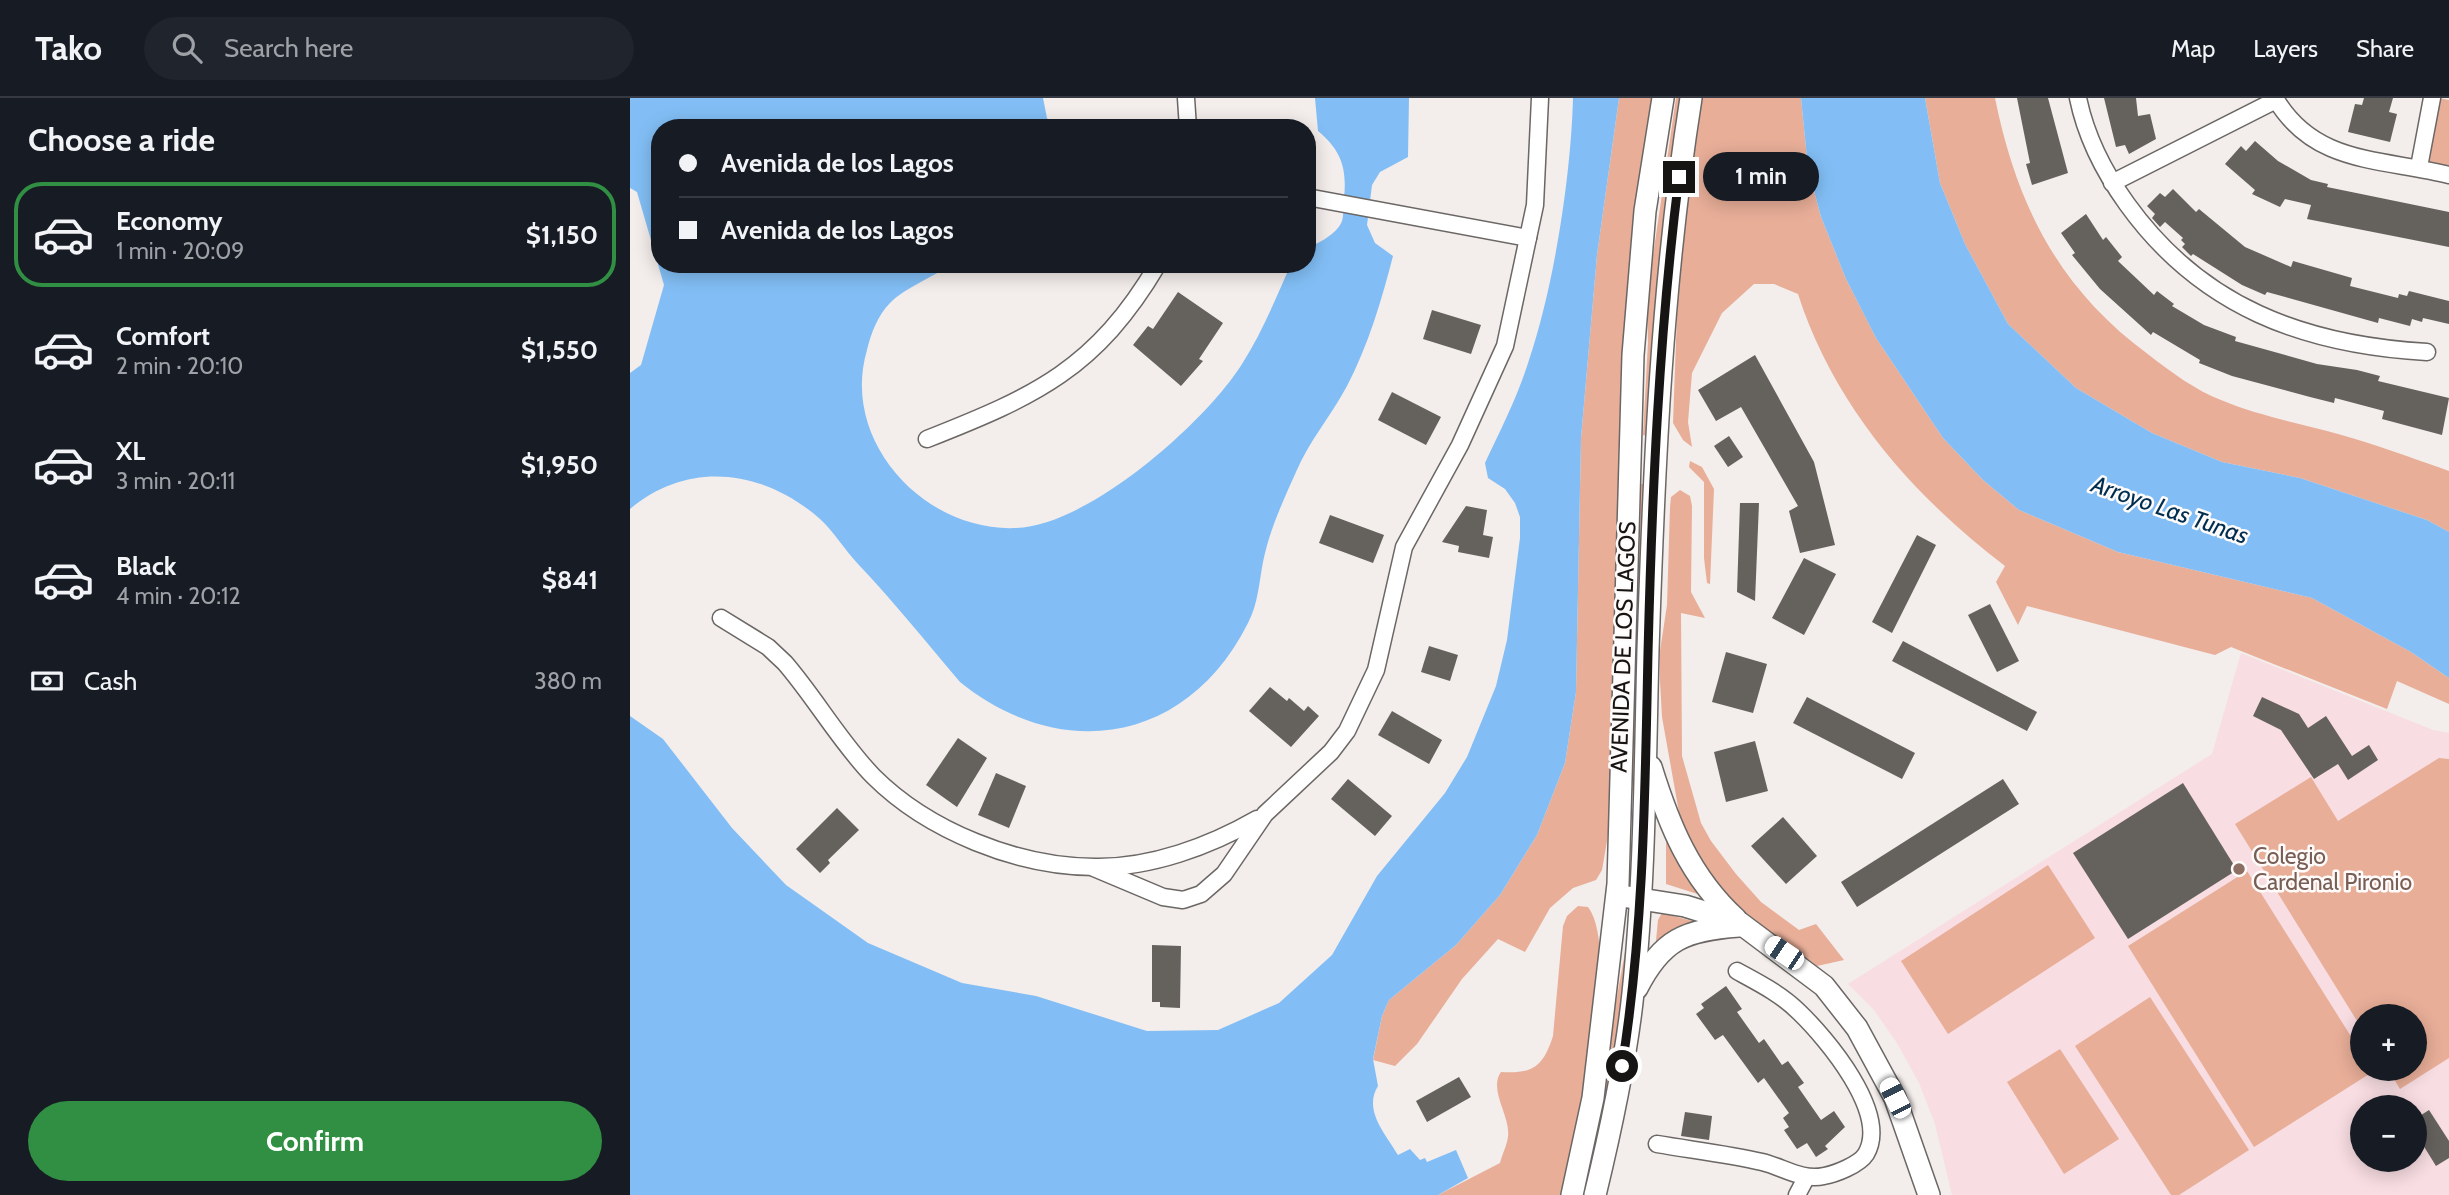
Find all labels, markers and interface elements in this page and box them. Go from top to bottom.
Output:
search box [144,17,634,80]
text: Tako [35,28,102,68]
icon: search [168,29,206,67]
text: Search here [224,32,353,64]
text: Map [2171,34,2215,63]
text: Layers [2253,34,2318,63]
text: Share [2356,34,2414,63]
text: Choose a ride [28,120,215,159]
text: Avenida de los Lagos [721,147,954,179]
callout: 1 min [1704,153,1819,202]
route end [1663,161,1695,193]
text: 1 min [1735,162,1787,190]
icon: car [32,203,95,266]
text: Economy [116,205,222,237]
text: Avenida de los Lagos [721,214,954,246]
text: $1,150 [526,219,598,251]
text: 1 min · 20:09 [116,237,244,265]
icon: car [32,318,95,381]
text: Comfort [116,320,210,352]
text: $1,550 [521,334,598,366]
text: 2 min · 20:10 [116,352,243,380]
icon: car [32,433,95,496]
text: XL [116,435,145,467]
text: $1,950 [521,449,598,481]
text: 3 min · 20:11 [116,467,235,495]
water label: Arroyo Las Tunas [2087,469,2252,550]
street label: AVENIDA DE LOS LAGOS [1605,521,1641,773]
icon: car [32,548,95,611]
text: Black [116,550,176,582]
text: $841 [542,564,598,596]
text: 4 min · 20:12 [116,582,241,610]
icon: cash [28,662,66,700]
text: Cash [84,665,137,697]
text: 380 m [534,667,602,695]
place label: Colegio Cardenal Pironio [2253,842,2412,896]
marker: Colegio Cardenal Pironio [2231,861,2247,877]
car [1761,933,1808,973]
map controls [2350,1004,2427,1172]
button: + [2350,1004,2427,1081]
route start [1606,1050,1638,1082]
car [1877,1075,1914,1121]
button: − [2350,1095,2427,1172]
button: Confirm [28,1101,602,1181]

